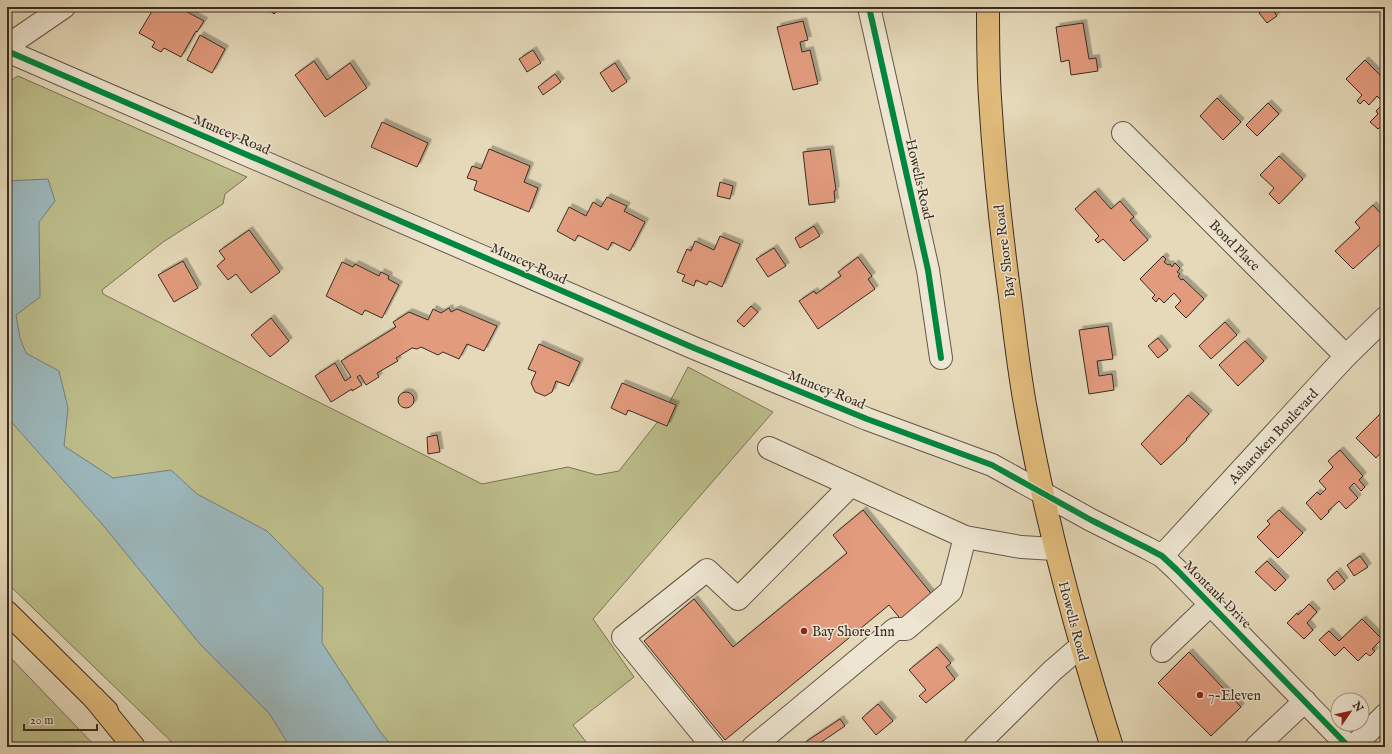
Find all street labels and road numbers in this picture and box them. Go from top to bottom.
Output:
street label: Muncey Road [190,111,273,159]
street label: Howells Road [901,137,937,222]
street label: Bay Shore Road [990,203,1020,298]
street label: Bond Place [1205,216,1264,276]
street label: Muncey Road [488,239,570,289]
street label: Muncey Road [785,366,868,414]
street label: Asharoken Boulevard [1224,385,1323,489]
street label: Montauk Drive [1179,557,1256,633]
street label: Howells Road [1054,579,1092,664]

